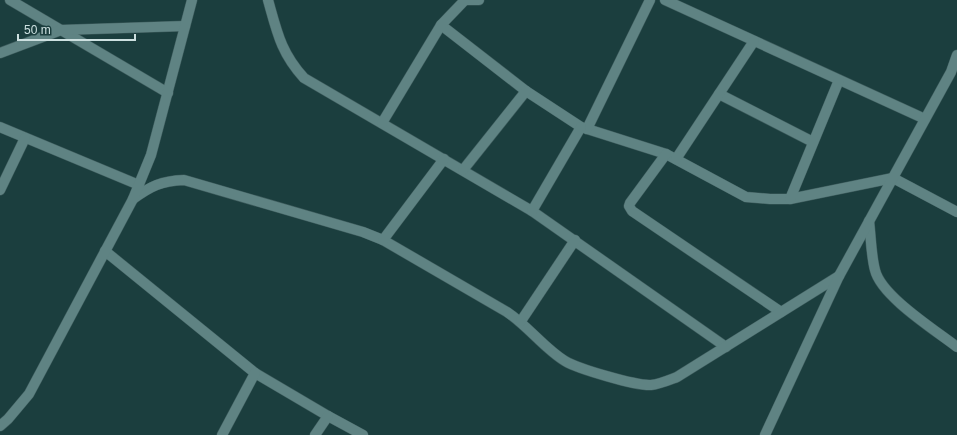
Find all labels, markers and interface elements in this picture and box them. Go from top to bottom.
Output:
scale bar [18,16,135,42]
text: 50 m [24,23,51,37]

